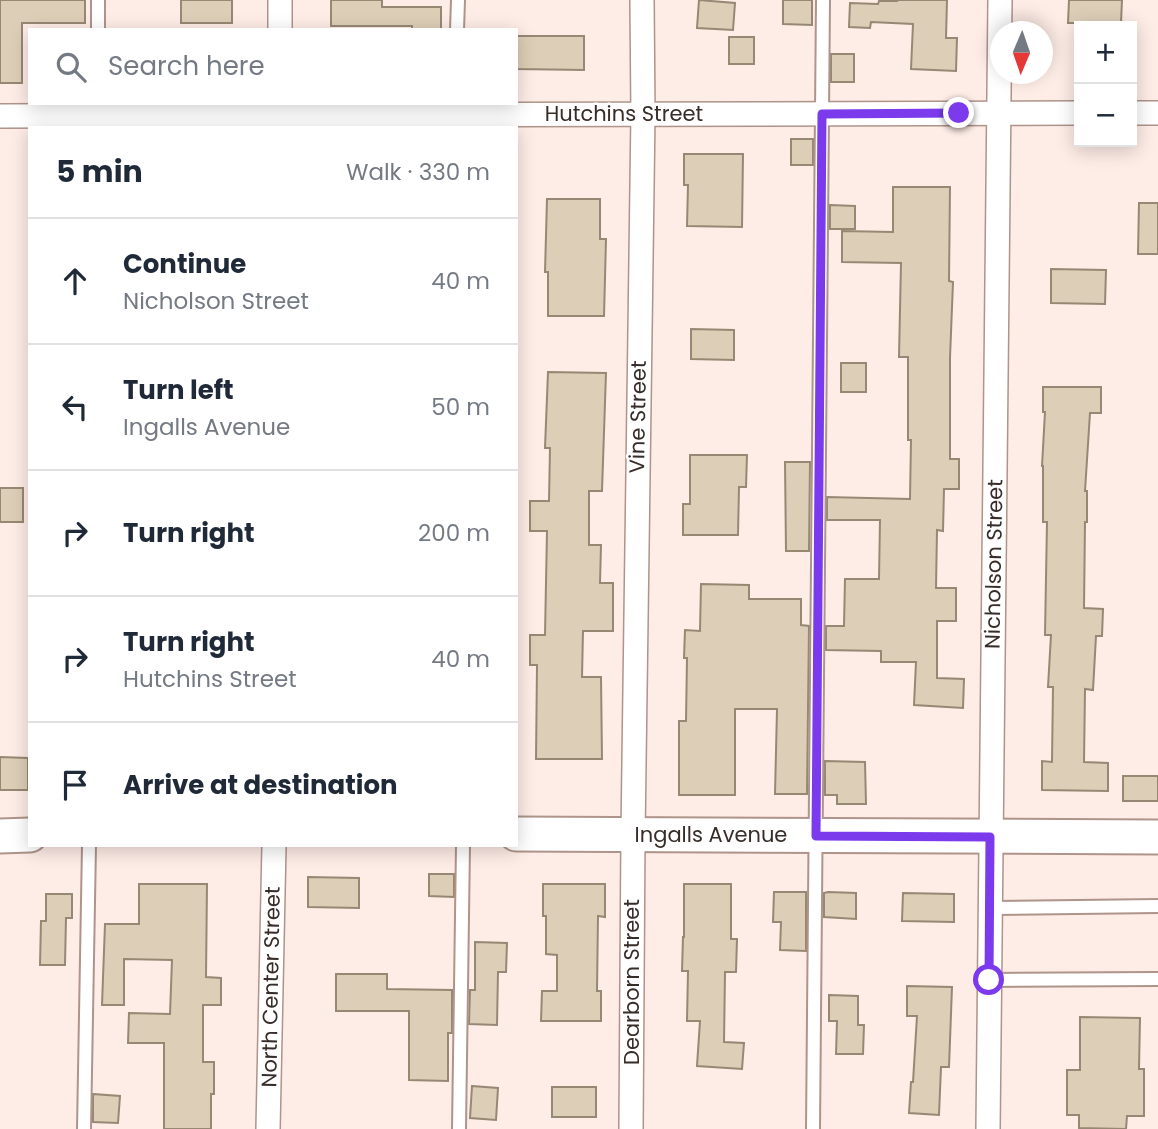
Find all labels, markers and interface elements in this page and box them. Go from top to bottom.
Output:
north arrow [990,21,1053,84]
map controls [1074,21,1137,147]
button: + [1074,21,1137,84]
search box [28,28,518,105]
icon: search [52,48,90,86]
text: Search here [108,48,265,84]
button: − [1074,84,1137,147]
route end [943,97,974,128]
street label: Hutchins Street [545,99,703,128]
text: 5 min [56,150,143,193]
text: Walk · 330 m [346,156,490,188]
text: Continue [123,246,246,282]
icon: ahead [56,262,94,300]
text: 40 m [431,265,490,297]
text: Nicholson Street [123,285,309,317]
street label: Vine Street [622,360,653,474]
text: Turn left [123,372,234,408]
icon: left [56,388,94,426]
text: 50 m [431,391,490,423]
text: Ingalls Avenue [123,411,290,443]
street label: Nicholson Street [978,479,1009,649]
icon: right [56,514,94,552]
text: Turn right [123,515,255,551]
text: 200 m [418,517,490,549]
text: Turn right [123,624,255,660]
icon: right [56,640,94,678]
text: 40 m [431,643,490,675]
text: Hutchins Street [123,663,297,695]
icon: arrive [56,766,94,804]
text: Arrive at destination [123,767,398,803]
street label: Ingalls Avenue [635,820,787,849]
street label: North Center Street [254,886,287,1088]
street label: Dearborn Street [617,899,646,1065]
route start [973,964,1004,995]

